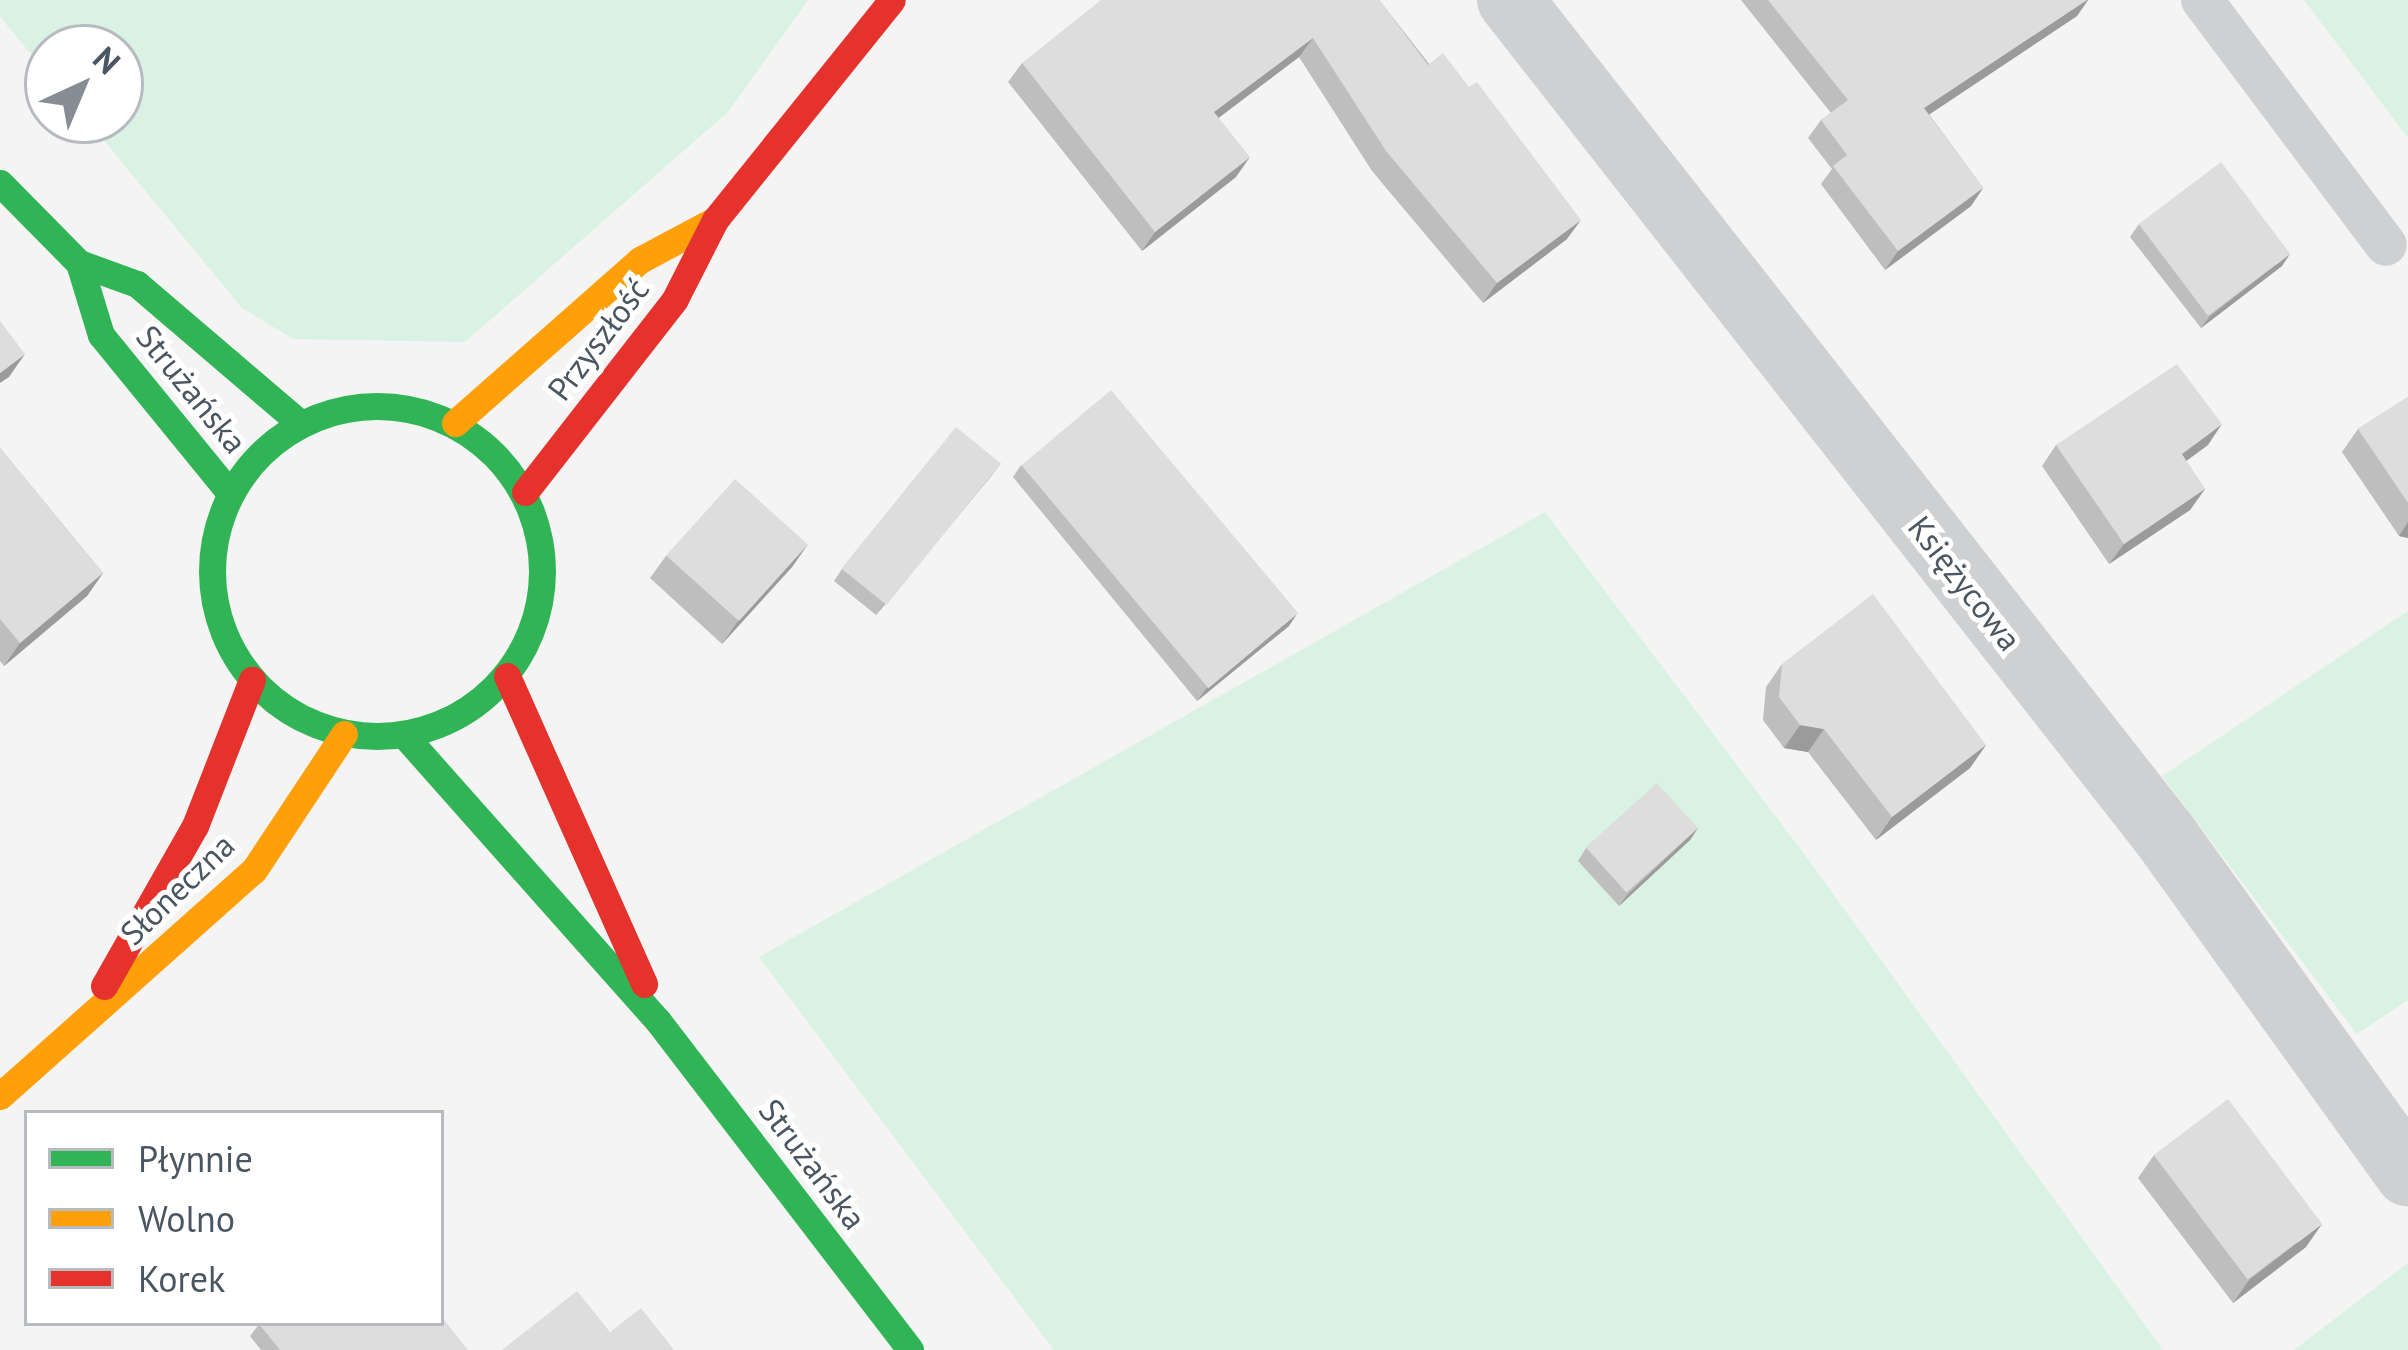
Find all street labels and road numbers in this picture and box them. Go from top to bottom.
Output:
street label: Przyszłość [539,270,657,408]
street label: Strużańska [128,317,256,461]
street label: Księżycowa [1900,508,2030,658]
street label: Słoneczna [112,825,242,953]
street label: Strużańska [751,1091,875,1237]

